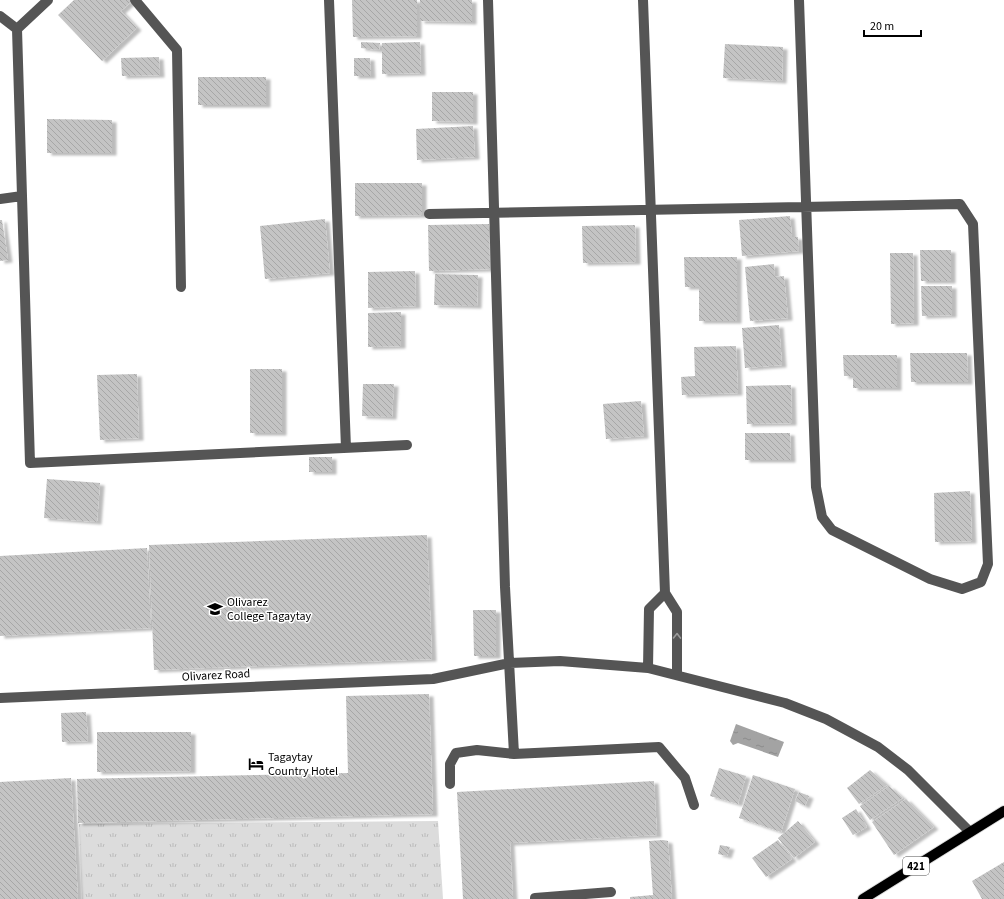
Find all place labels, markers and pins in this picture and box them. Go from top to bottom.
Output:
place label: Olivarez College Tagaytay [227,594,312,625]
school or university icon: Olivarez College Tagaytay [206,600,224,618]
place label: Tagaytay Country Hotel [268,749,338,780]
hotel icon: Tagaytay Country Hotel [247,755,265,773]

